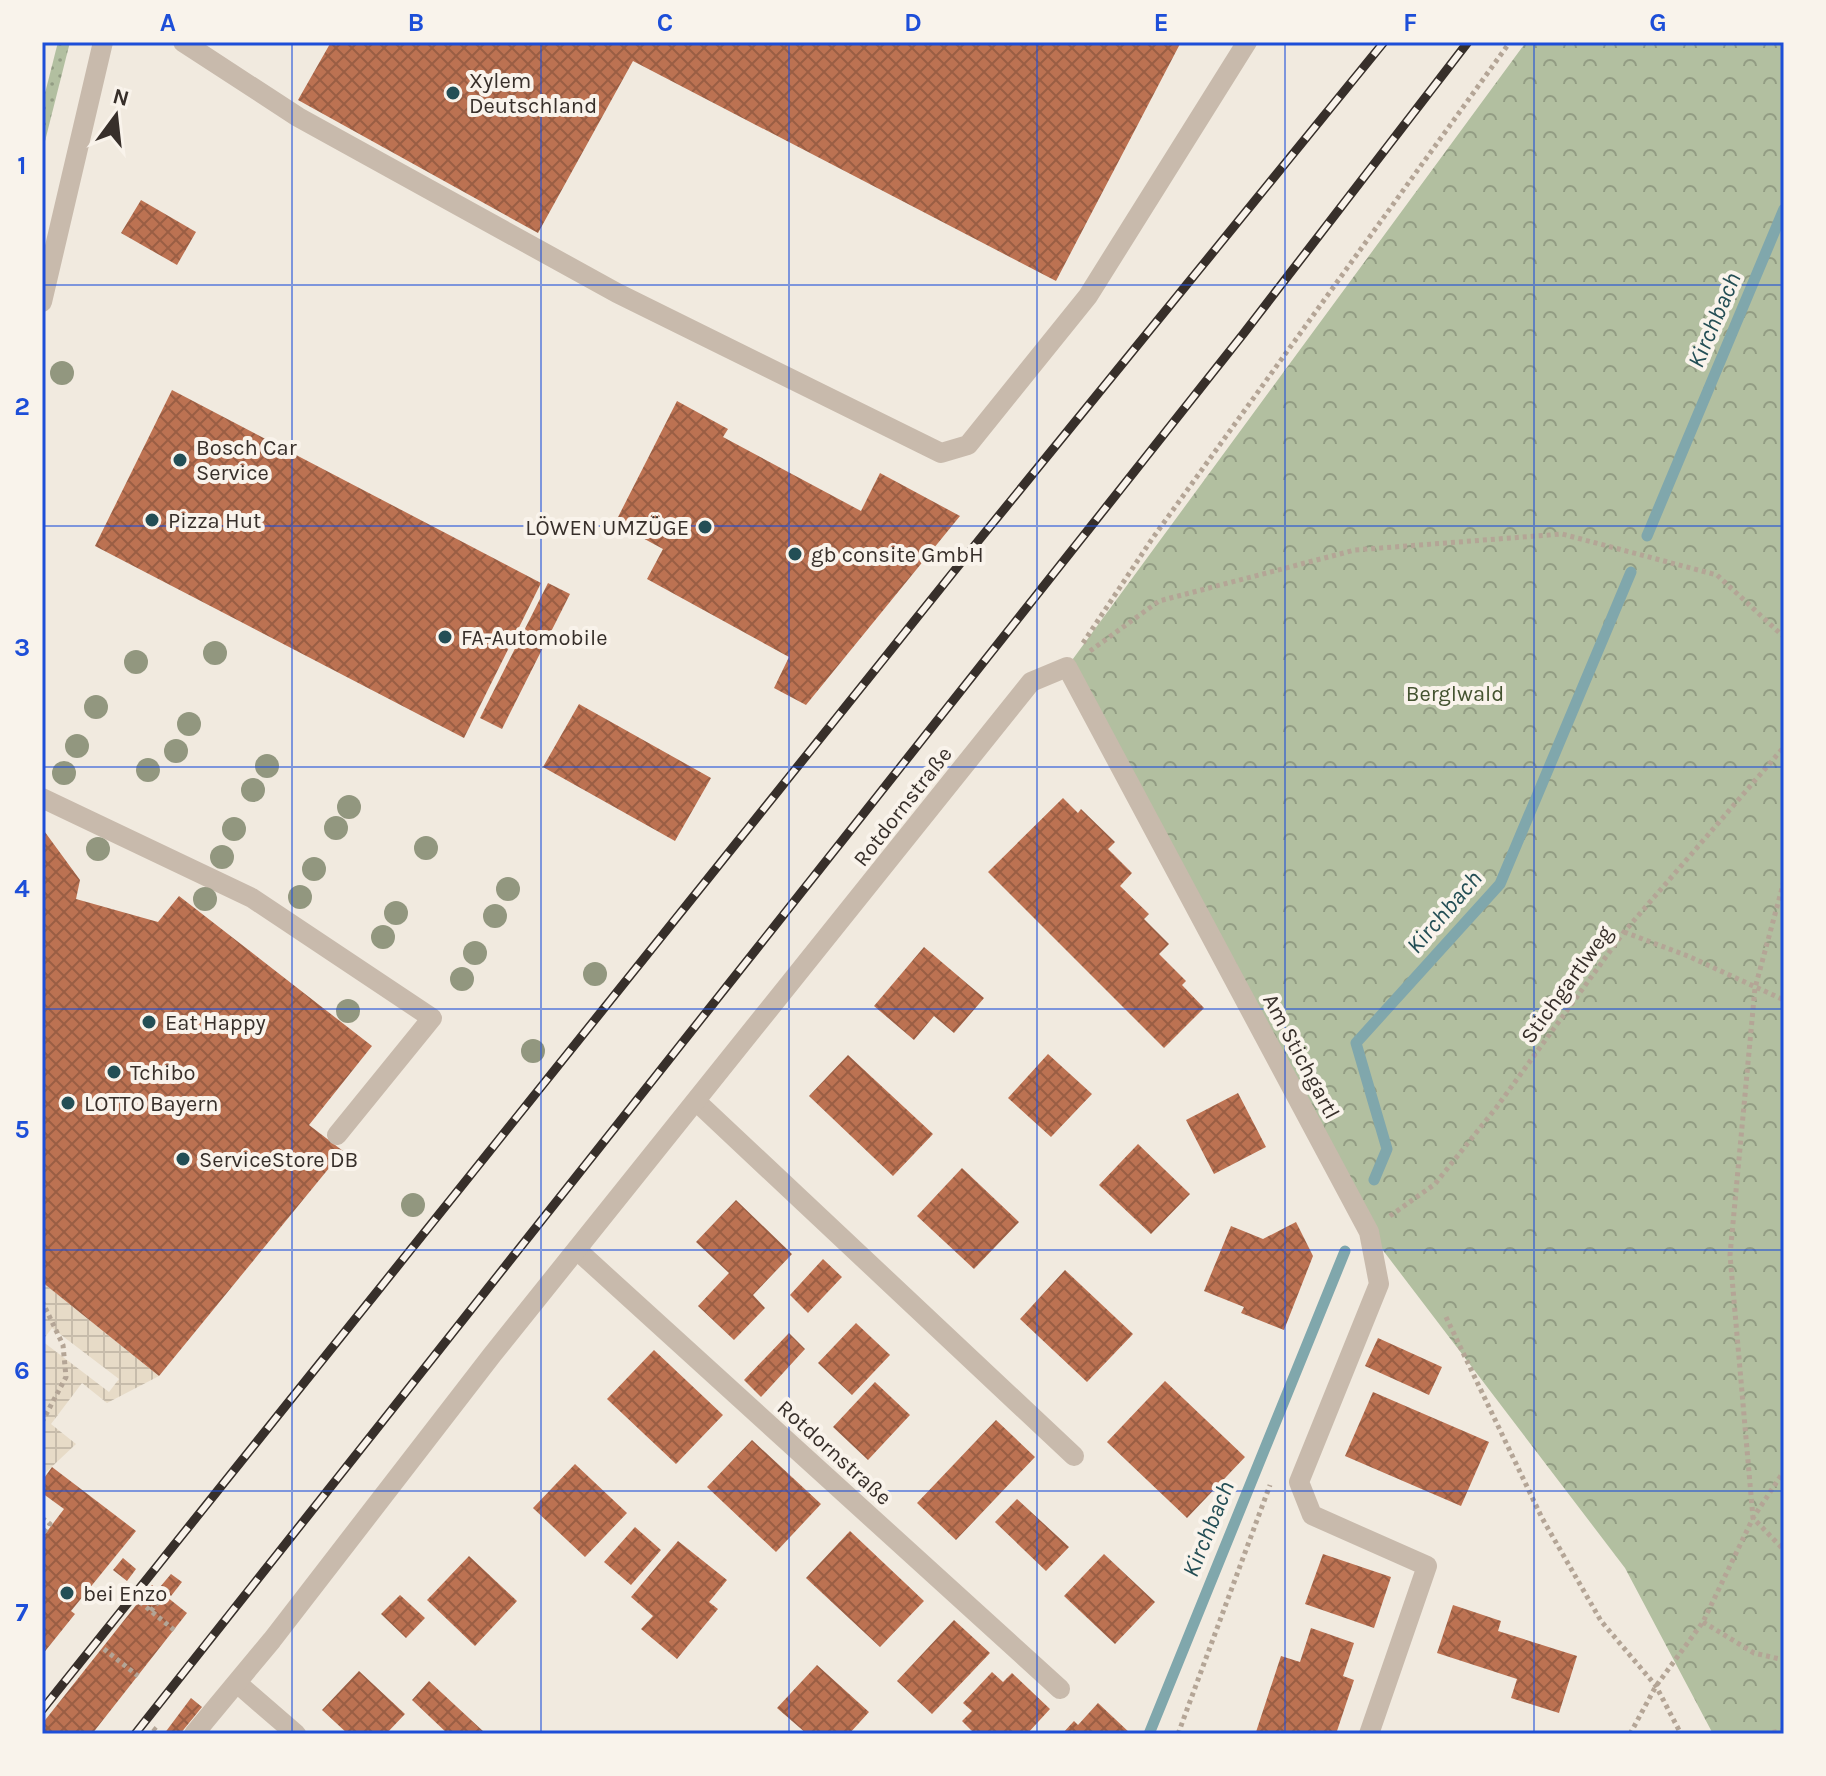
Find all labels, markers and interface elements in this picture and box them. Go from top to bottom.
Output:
text: A [160,7,176,38]
text: B [408,7,424,38]
text: C [657,7,673,38]
text: D [904,7,922,38]
text: E [1153,7,1169,38]
text: F [1403,7,1417,38]
text: G [1649,7,1667,38]
place label: Xylem Deutschland [469,68,597,119]
north arrow [76,76,156,156]
text: N [110,83,132,112]
marker: Xylem Deutschland [444,84,462,102]
text: 1 [17,150,27,181]
water label: Kirchbach [1681,268,1747,372]
text: 2 [14,391,30,422]
place label: Bosch Car Service [196,435,297,486]
marker: Bosch Car Service [171,451,189,469]
place label: Pizza Hut [168,508,261,534]
marker: Pizza Hut [143,511,161,529]
place label: LÖWEN UMZÜGE [525,515,689,541]
marker: LÖWEN UMZÜGE [696,518,714,536]
place label: gb consite GmbH [811,542,984,568]
marker: gb consite GmbH [786,545,804,563]
place label: FA-Automobile [461,625,607,651]
marker: FA-Automobile [436,628,454,646]
text: 3 [14,632,30,663]
park label: Berglwald [1406,681,1504,707]
street label: Rotdornstraße [848,742,958,872]
water label: Kirchbach [1400,865,1488,959]
text: 4 [14,873,30,904]
street label: Stichgartlweg [1515,920,1619,1049]
street label: Am Stichgartl [1257,989,1345,1124]
place label: Eat Happy [165,1010,266,1036]
marker: Eat Happy [140,1013,158,1031]
place label: Tchibo [130,1060,196,1086]
marker: Tchibo [105,1063,123,1081]
place label: LOTTO Bayern [84,1091,219,1117]
marker: LOTTO Bayern [59,1094,77,1112]
text: 5 [14,1114,30,1145]
place label: ServiceStore DB [199,1147,358,1173]
marker: ServiceStore DB [174,1150,192,1168]
text: 6 [14,1355,30,1386]
street label: Rotdornstraße [772,1395,897,1511]
water label: Kirchbach [1176,1477,1240,1581]
place label: bei Enzo [83,1581,167,1607]
marker: bei Enzo [58,1584,76,1602]
text: 7 [16,1597,29,1628]

